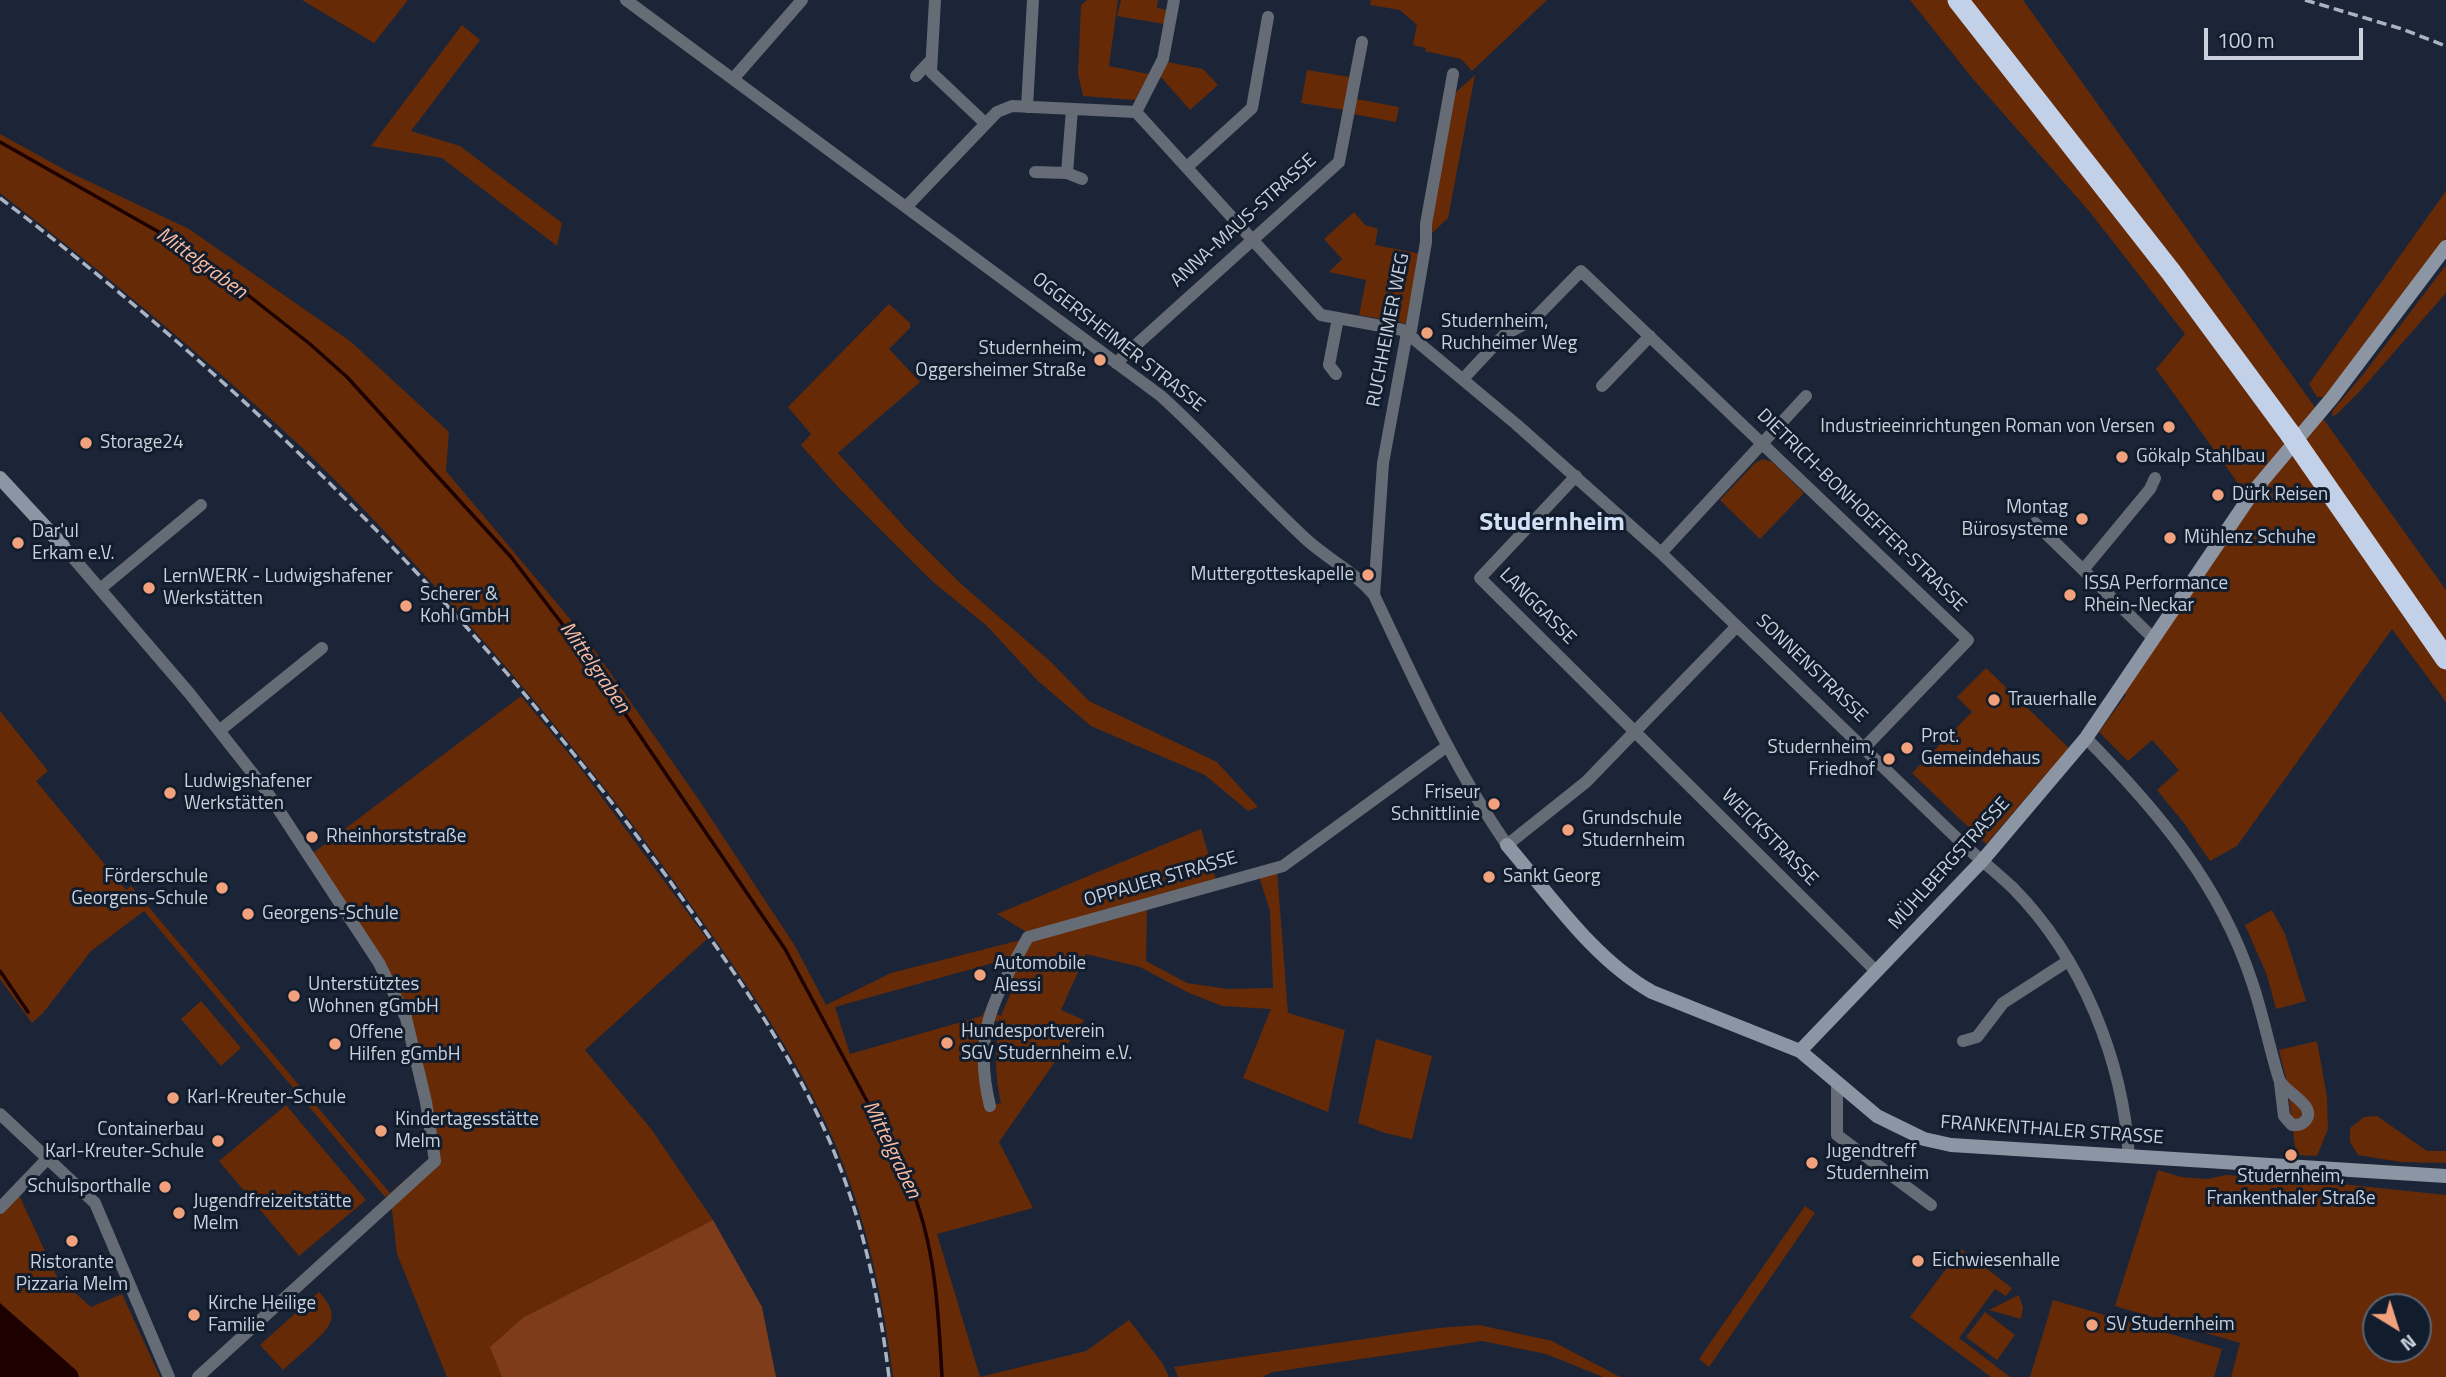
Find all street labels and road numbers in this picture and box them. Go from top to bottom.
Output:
street label: ANNA-MAUS-STRASSE [1166,150,1322,292]
street label: RUCHHEIMER WEG [1363,251,1415,409]
street label: OGGERSHEIMER STRASSE [1027,268,1209,418]
street label: DIETRICH-BONHOEFFER-STRASSE [1752,405,1970,617]
street label: LANGGASSE [1494,564,1580,650]
street label: SONNENSTRASSE [1751,610,1871,728]
street label: WEICKSTRASSE [1716,785,1822,891]
street label: MÜHLBERGSTRASSE [1885,793,2015,935]
street label: OPPAUER STRASSE [1082,847,1240,913]
street label: FRANKENTHALER STRASSE [1940,1112,2164,1150]

